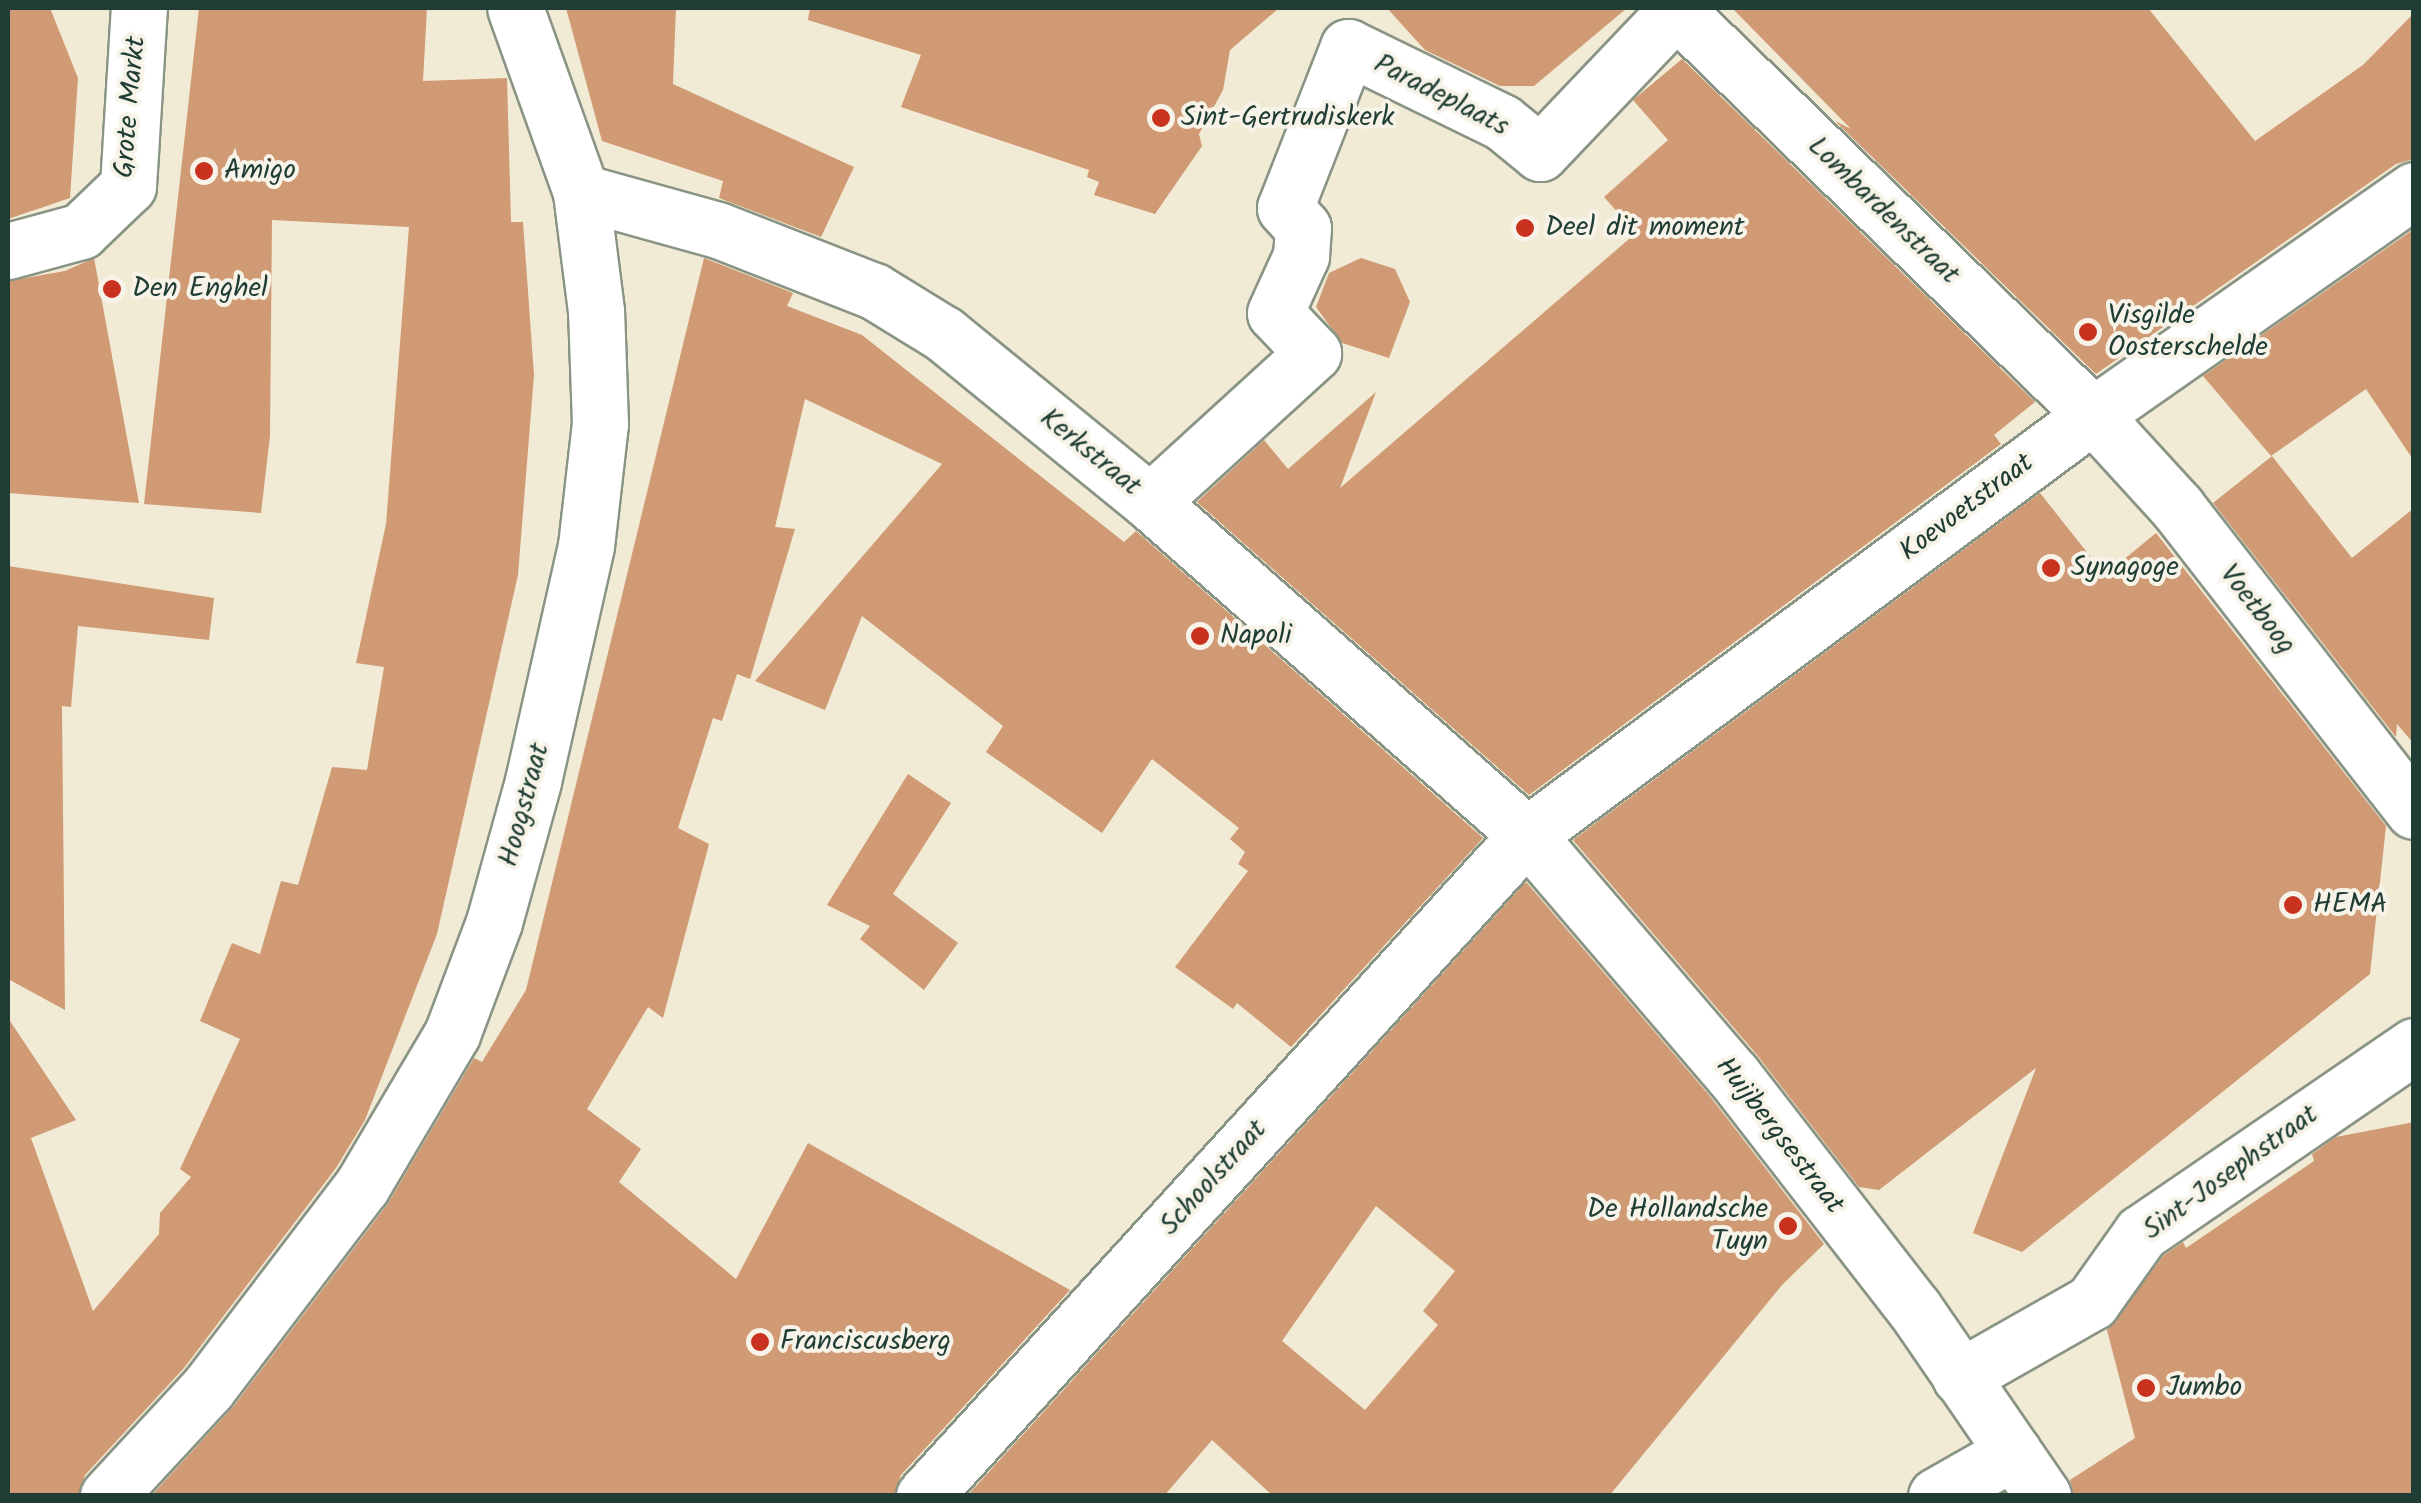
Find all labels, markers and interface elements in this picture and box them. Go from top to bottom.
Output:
street label: Grote Markt [108,35,154,179]
street label: Paradeplaats [1368,48,1514,144]
place label: Sint-Gertrudiskerk [1181,101,1394,135]
marker: Sint-Gertrudiskerk [1150,107,1172,129]
street label: Lombardenstraat [1800,130,1966,292]
place label: Amigo [224,154,296,188]
marker: Amigo [193,160,215,182]
place label: Deel dit moment [1545,211,1745,245]
marker: Deel dit moment [1514,217,1536,239]
place label: Den Enghel [132,272,268,306]
marker: Den Enghel [101,278,123,300]
place label: Visgilde Oosterschelde [2108,299,2268,365]
marker: Visgilde Oosterschelde [2077,321,2099,343]
street label: Kerkstraat [1033,402,1147,504]
street label: Koevoetstraat [1893,447,2041,569]
place label: Synagoge [2071,551,2179,585]
marker: Synagoge [2040,557,2062,579]
street label: Voetboog [2212,559,2302,661]
place label: Napoli [1220,619,1292,653]
marker: Napoli [1189,625,1211,647]
street label: Hoogstraat [492,740,558,870]
place label: HEMA [2313,888,2387,922]
marker: HEMA [2282,894,2304,916]
street label: Huijbergsestraat [1707,1051,1851,1221]
street label: Sint-Josephstraat [2137,1098,2325,1248]
street label: Schoolstraat [1153,1113,1275,1243]
place label: De Hollandsche Tuyn [1587,1193,1768,1259]
marker: De Hollandsche Tuyn [1777,1215,1799,1237]
place label: Franciscusberg [780,1325,951,1359]
marker: Franciscusberg [749,1331,771,1353]
place label: Jumbo [2166,1371,2242,1405]
marker: Jumbo [2135,1377,2157,1399]

